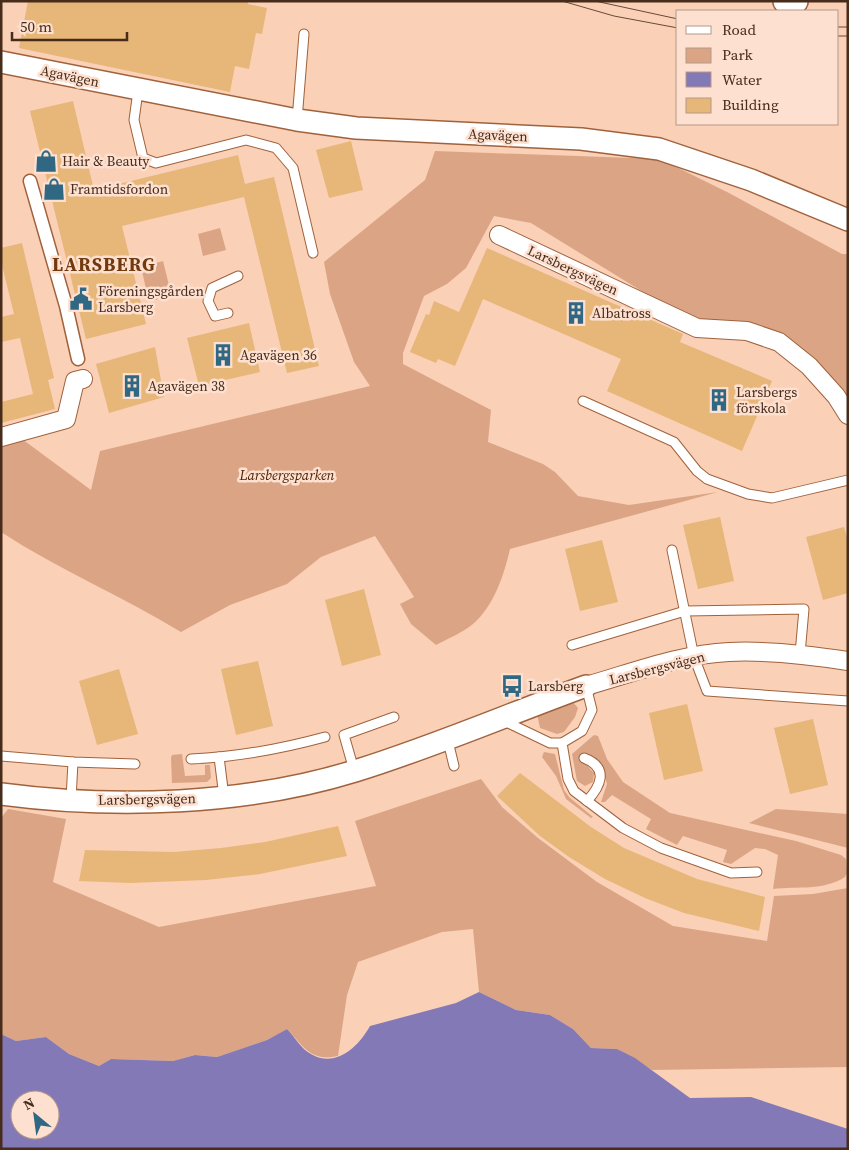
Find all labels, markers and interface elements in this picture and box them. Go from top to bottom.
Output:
scale bar [12,10,128,42]
legend [676,10,839,125]
text: 50 m [20,16,52,37]
text: Road [722,19,756,40]
text: Park [722,44,754,65]
street label: Agavägen [39,60,102,92]
text: Water [722,69,763,90]
text: Building [722,94,779,115]
street label: Agavägen [468,123,529,147]
shop icon: Hair & Beauty [33,148,59,174]
place label: Hair & Beauty [62,151,150,171]
shop icon: Framtidsfordon [41,176,67,202]
place label: Framtidsfordon [70,179,169,199]
street label: Larsbergsvägen [524,240,622,300]
district label: LARSBERG [52,251,156,277]
place label: Föreningsgården Larsberg [98,281,204,317]
public building icon: Föreningsgården Larsberg [68,286,94,312]
building icon: Albatross [563,300,589,326]
place label: Albatross [592,303,651,323]
building icon: Agavägen 36 [210,342,236,368]
place label: Agavägen 36 [240,345,317,365]
building icon: Agavägen 38 [119,373,145,399]
place label: Agavägen 38 [148,376,225,396]
place label: Larsbergs förskola [736,382,797,418]
building icon: Larsbergs förskola [706,387,732,413]
park label: Larsbergsparken [238,465,335,485]
street label: Larsbergsvägen [607,646,707,690]
bus stop icon: Larsberg [499,673,525,699]
place label: Larsberg [528,676,583,696]
street label: Larsbergsvägen [98,788,197,810]
north arrow [10,1090,60,1140]
text: N [19,1092,38,1115]

